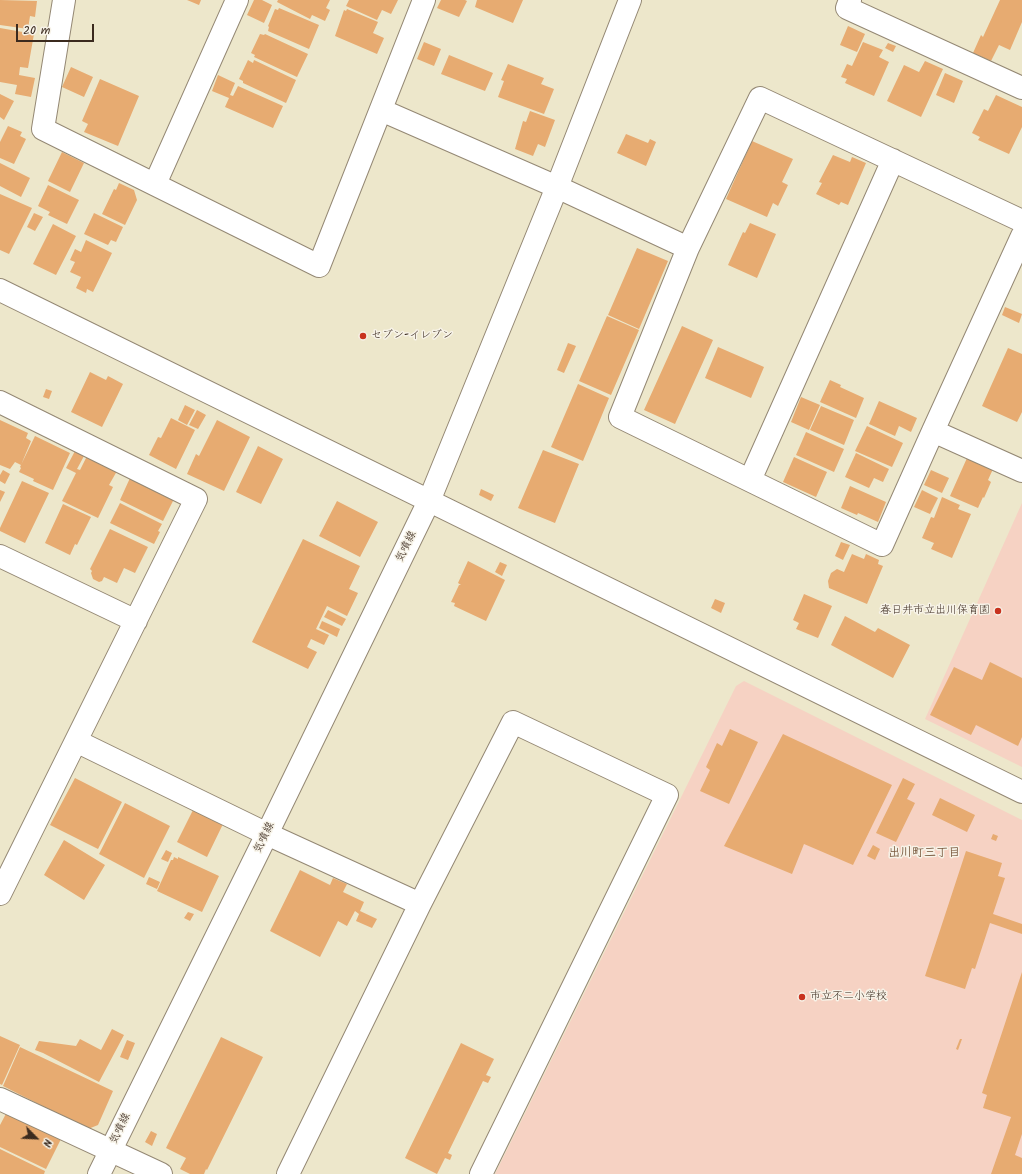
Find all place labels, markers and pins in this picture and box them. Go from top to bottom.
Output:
place label: セブン-イレブン [371,329,453,343]
marker: セブン-イレブン [358,331,368,341]
place label: 春日井市立出川保育園 [880,604,990,618]
marker: 春日井市立出川保育園 [993,606,1003,616]
place label: 市立不二小学校 [810,990,887,1004]
marker: 市立不二小学校 [797,992,807,1002]

